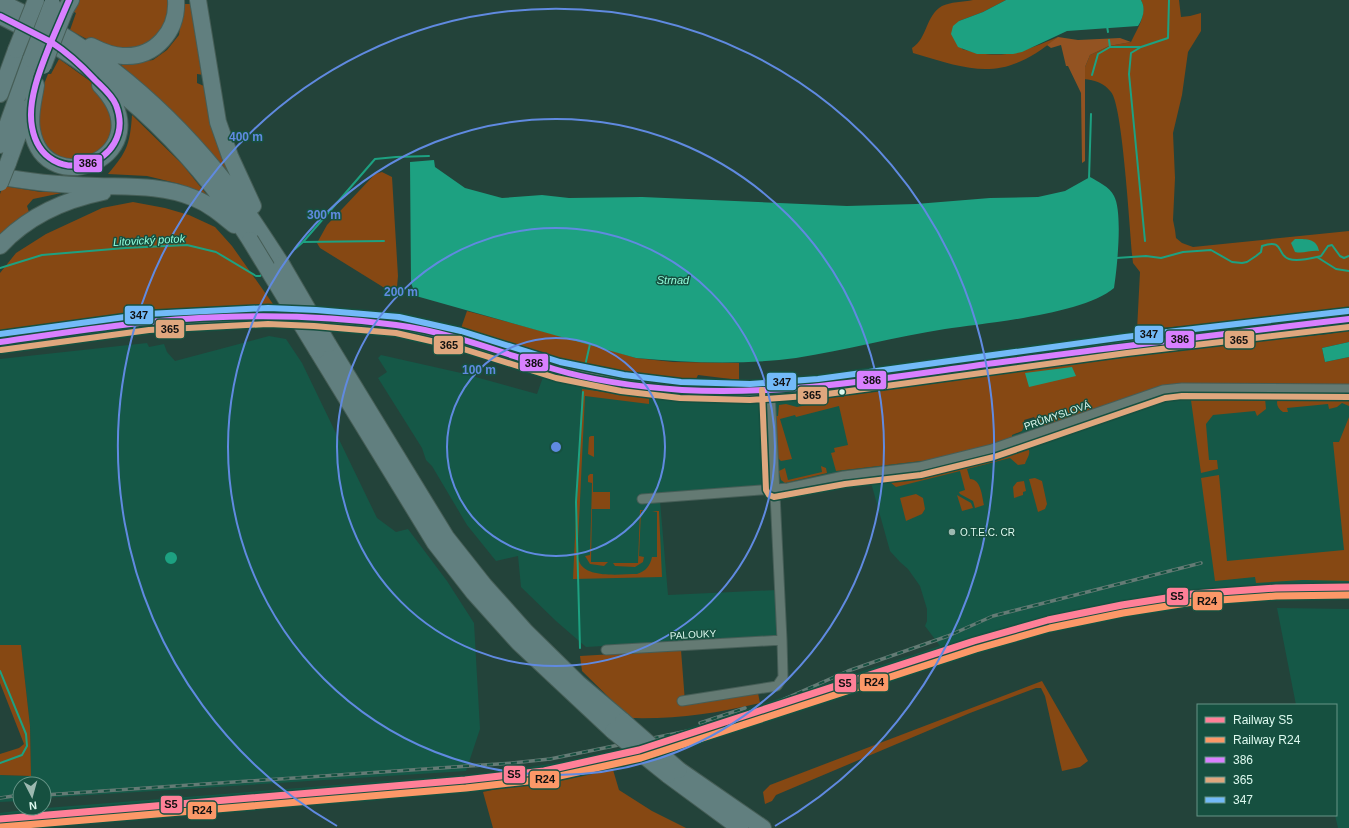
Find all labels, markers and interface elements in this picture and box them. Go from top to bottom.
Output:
text: 400 m [229,130,263,144]
line badge: 386 [73,154,103,173]
text: 386 [79,157,97,169]
text: 300 m [307,208,341,222]
water label: Litovický potok [113,232,186,248]
water label: Strnad [657,274,690,286]
text: 200 m [384,285,418,299]
line badge: 347 [124,305,154,325]
text: 347 [130,309,148,321]
line badge: 365 [155,319,185,339]
text: 365 [161,323,179,335]
line badge: 347 [1134,325,1164,344]
text: 347 [1140,328,1158,340]
line badge: 386 [1165,330,1195,349]
line badge: 365 [1224,330,1255,349]
text: 386 [1171,333,1189,345]
text: 365 [1230,334,1248,346]
line badge: 365 [433,335,464,355]
text: 365 [440,339,458,351]
line badge: 386 [519,353,549,372]
text: 386 [525,357,543,369]
text: 100 m [462,363,496,377]
line badge: 386 [856,370,887,390]
line badge: 347 [766,372,797,391]
text: 386 [863,374,881,386]
text: 347 [773,376,791,388]
line badge: 365 [797,386,828,405]
unlabelled marker [837,387,847,397]
text: 365 [803,389,821,401]
street label: PRŮMYSLOVÁ [1022,398,1092,432]
centre of rings [549,440,563,454]
marker: O.T.E.C. CR [947,527,957,537]
place label: O.T.E.C. CR [960,527,1015,538]
line badge: S5 [1166,587,1189,606]
text: S5 [1170,590,1184,602]
line badge: R24 [1192,591,1223,611]
text: R24 [1197,595,1218,607]
street label: PALOUKY [670,628,717,641]
line badge: S5 [834,673,857,693]
line badge: R24 [859,673,889,692]
text: R24 [864,676,885,688]
text: S5 [838,677,852,689]
legend [1197,704,1337,816]
text: Railway S5 [1233,713,1293,727]
text: Railway R24 [1233,733,1301,747]
text: 386 [1233,753,1253,767]
line badge: S5 [503,765,526,784]
text: S5 [507,768,521,780]
line badge: R24 [529,770,560,789]
text: R24 [535,773,556,785]
text: 365 [1233,773,1253,787]
north arrow [12,776,52,816]
text: 347 [1233,793,1253,807]
line badge: S5 [160,795,183,814]
text: S5 [164,798,178,810]
text: N [28,800,38,812]
line badge: R24 [187,801,217,820]
text: R24 [192,804,213,816]

